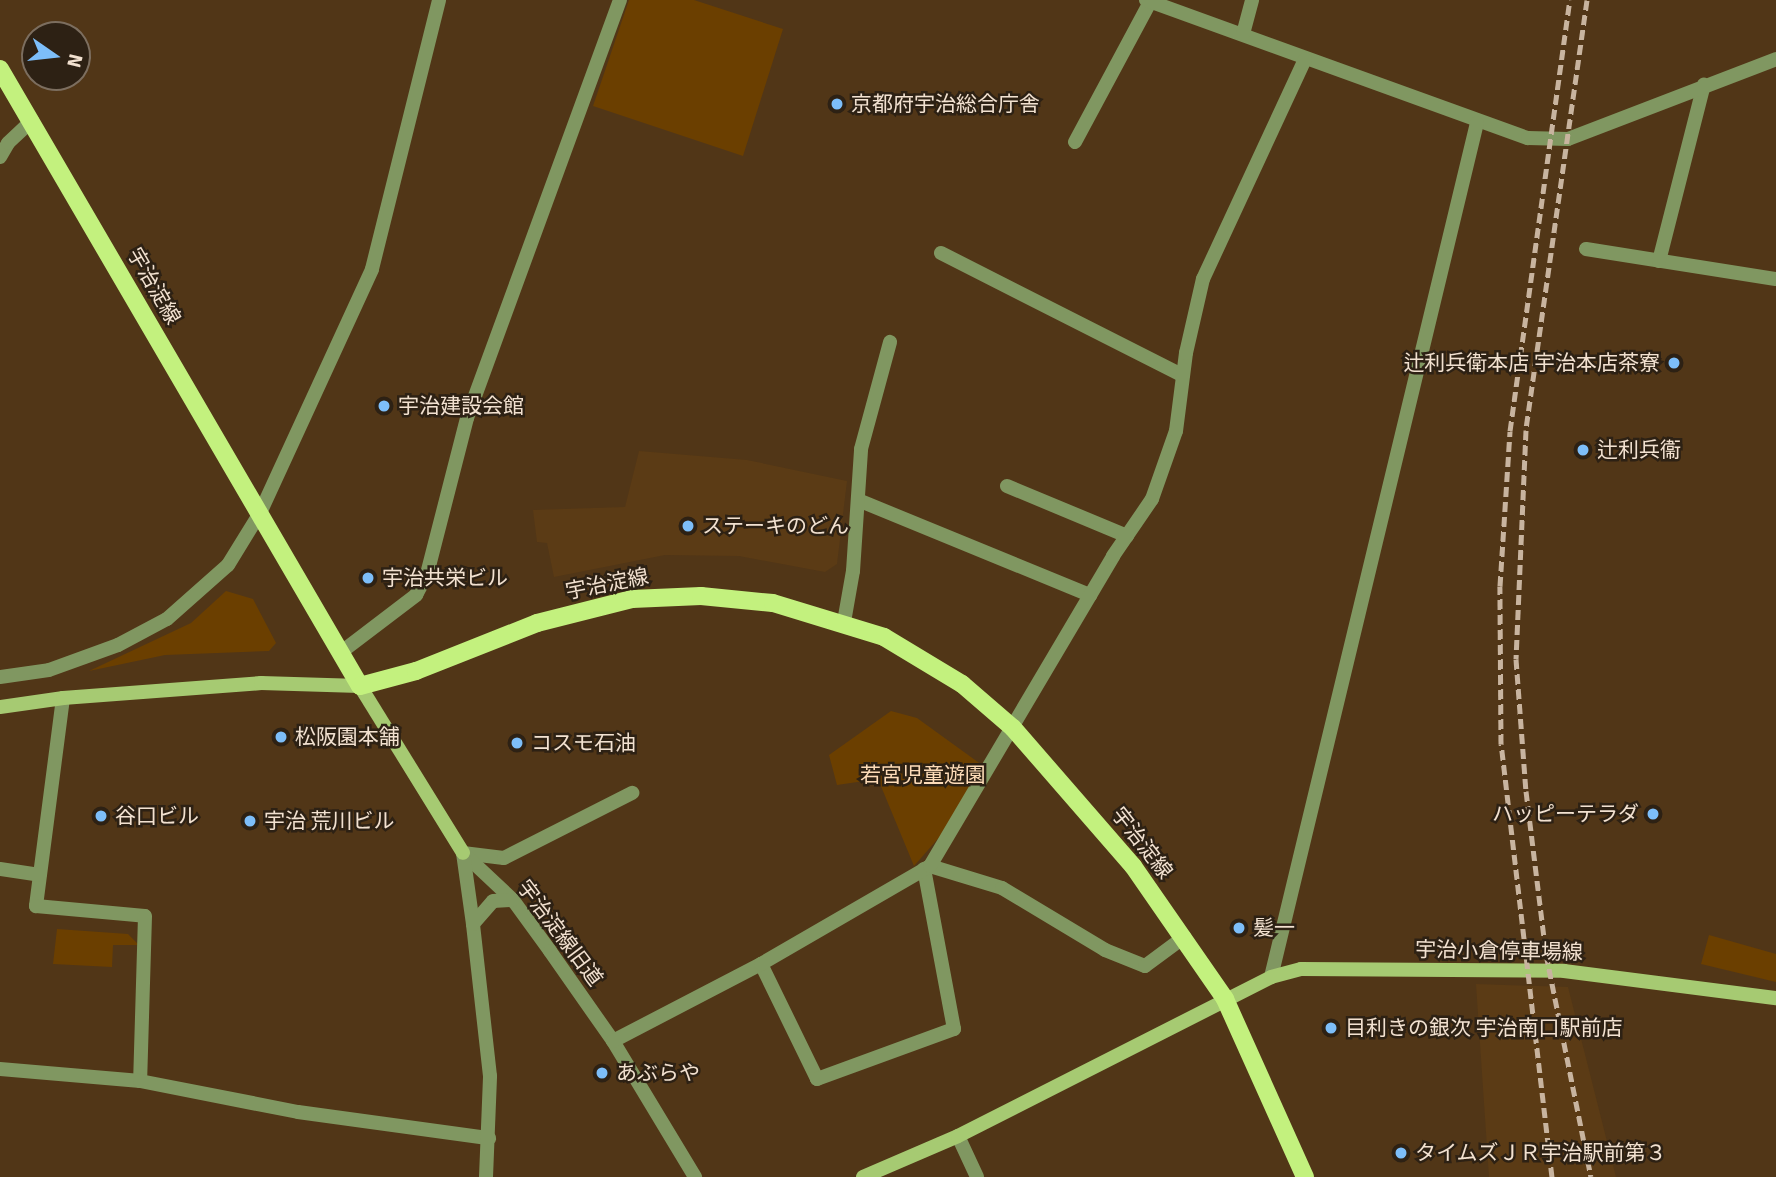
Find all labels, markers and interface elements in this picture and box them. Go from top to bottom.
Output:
north arrow [21,21,91,91]
text: N [61,51,88,70]
place label: 京都府宇治総合庁舎 [851,91,1040,117]
marker: 京都府宇治総合庁舎 [829,96,845,112]
street label: 宇治淀線 [122,243,186,329]
place label: 辻利兵衛本店 宇治本店茶寮 [1403,350,1660,376]
marker: 辻利兵衛本店 宇治本店茶寮 [1666,355,1682,371]
place label: 宇治建設会館 [398,393,524,419]
marker: 宇治建設会館 [376,398,392,414]
place label: 辻利兵衞 [1597,437,1681,463]
marker: 辻利兵衞 [1575,442,1591,458]
place label: ステーキのどん [702,513,849,539]
marker: ステーキのどん [680,518,696,534]
street label: 宇治淀線 [563,564,651,604]
place label: 宇治共栄ビル [382,565,508,591]
marker: 宇治共栄ビル [360,570,376,586]
place label: 松阪園本舗 [295,724,400,750]
marker: 松阪園本舗 [273,729,289,745]
place label: コスモ石油 [531,730,636,756]
marker: コスモ石油 [509,735,525,751]
park label: 若宮児童遊園 [860,762,986,788]
place label: ハッピーテラダ [1492,801,1639,827]
street label: 宇治淀線 [1106,802,1178,884]
place label: 谷口ビル [115,803,199,829]
marker: ハッピーテラダ [1645,806,1661,822]
marker: 谷口ビル [93,808,109,824]
place label: 宇治 荒川ビル [264,808,395,834]
marker: 宇治 荒川ビル [242,813,258,829]
street label: 宇治淀線旧道 [512,875,608,991]
place label: 髪一 [1253,915,1295,941]
marker: 髪一 [1231,920,1247,936]
street label: 宇治小倉停車場線 [1415,937,1583,965]
place label: 目利きの銀次 宇治南口駅前店 [1345,1015,1623,1041]
marker: 目利きの銀次 宇治南口駅前店 [1323,1020,1339,1036]
place label: あぶらや [616,1060,700,1086]
marker: あぶらや [594,1065,610,1081]
place label: タイムズＪＲ宇治駅前第３ [1415,1140,1667,1166]
marker: タイムズＪＲ宇治駅前第３ [1393,1145,1409,1161]

